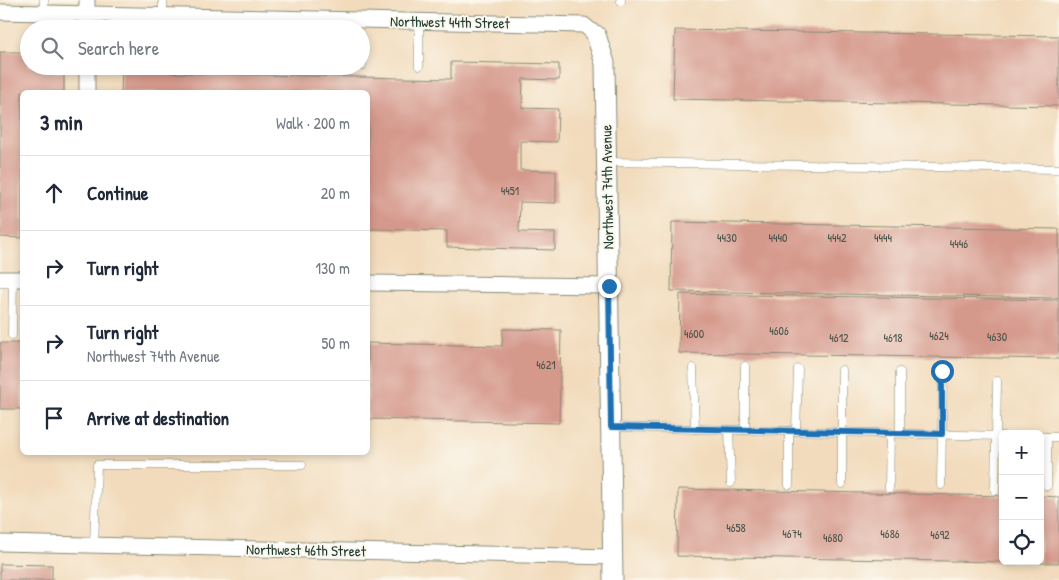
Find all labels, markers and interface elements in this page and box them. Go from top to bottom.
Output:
street label: Northwest 44th Street [390,10,511,34]
search box [20,20,370,75]
icon: search [38,34,66,62]
text: Search here [78,35,159,61]
text: 3 min [40,108,83,137]
text: Walk · 200 m [276,112,350,134]
street label: Northwest 74th Avenue [595,125,619,249]
icon: ahead [40,179,68,207]
text: Continue [87,180,148,206]
text: 20 m [321,182,350,204]
house number: 4451 [501,182,519,199]
house number: 4430 [717,229,737,246]
house number: 4440 [769,229,787,246]
house number: 4442 [827,229,847,246]
house number: 4444 [874,229,892,246]
house number: 4446 [950,235,968,252]
icon: right [40,254,68,282]
text: Turn right [87,255,158,281]
text: 130 m [315,257,350,279]
route end [598,275,621,298]
text: Turn right [87,319,158,345]
house number: 4606 [769,322,789,339]
house number: 4600 [684,325,704,342]
house number: 4624 [929,327,949,344]
house number: 4630 [987,328,1007,345]
icon: right [40,329,68,357]
house number: 4612 [829,329,849,346]
house number: 4618 [884,329,902,346]
text: 50 m [322,332,350,354]
text: Northwest 74th Avenue [87,345,220,367]
house number: 4621 [536,356,556,373]
route start [931,360,954,383]
icon: arrive [40,404,68,432]
text: Arrive at destination [87,405,229,431]
map controls [999,430,1044,565]
button: + [999,430,1044,475]
button: − [999,475,1044,520]
house number: 4658 [726,519,746,536]
button: locate [999,520,1044,565]
house number: 4674 [782,525,802,542]
house number: 4686 [880,525,900,542]
house number: 4692 [930,526,950,543]
house number: 4680 [823,529,843,546]
street label: Northwest 46th Street [246,538,367,562]

